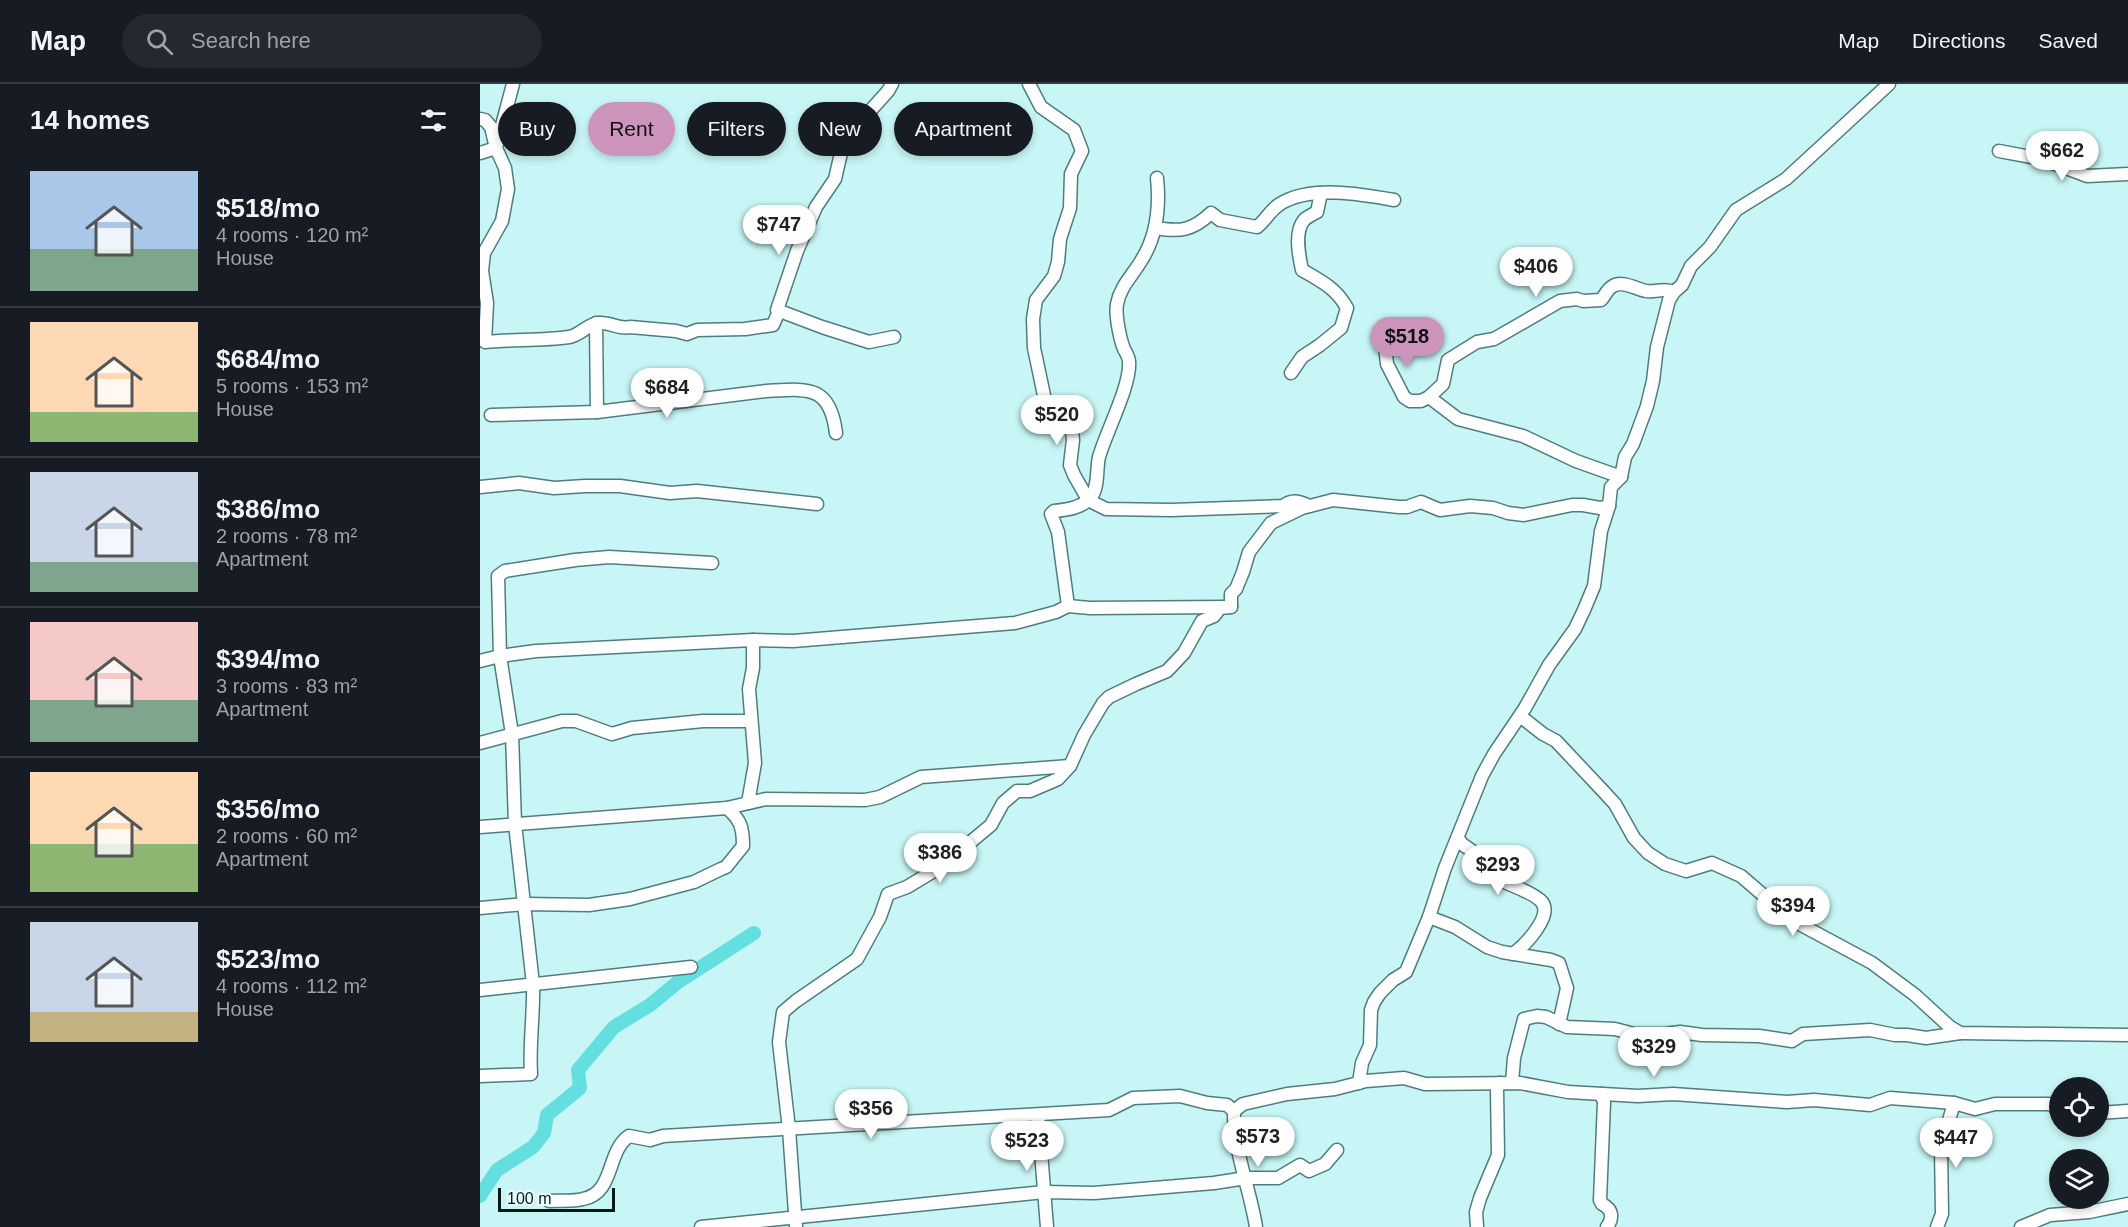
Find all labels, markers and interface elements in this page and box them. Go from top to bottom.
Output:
search box [122,14,542,68]
text: Map [30,25,86,56]
icon: search [143,25,176,58]
text: Search here [191,28,311,53]
text: Map [1838,29,1879,52]
text: Directions [1912,29,2005,52]
text: Saved [2038,29,2098,52]
chip: Buy [498,102,576,156]
chip: Rent [588,102,675,156]
chip: Filters [687,102,786,156]
chip: New [798,102,882,156]
chip: Apartment [894,102,1033,156]
icon: filters [417,104,450,137]
text: 14 homes [30,105,150,135]
pin: $662 [2026,131,2098,182]
text: $662 [2040,139,2084,161]
text: $518/mo [216,193,320,223]
icon: home [78,195,150,267]
pin: $747 [743,205,815,256]
text: $747 [757,213,801,235]
text: 4 rooms · 120 m² [216,224,368,246]
text: House [216,247,274,269]
pin: $406 [1500,247,1572,298]
text: $406 [1514,255,1558,277]
pin: $518 [1371,317,1443,368]
text: $518 [1385,325,1429,347]
text: $684/mo [216,344,320,374]
icon: home [78,346,150,418]
pin: $684 [631,368,703,419]
text: 5 rooms · 153 m² [216,375,368,397]
text: $684 [645,376,689,398]
pin: $520 [1021,395,1093,446]
text: House [216,398,274,420]
text: $520 [1035,403,1079,425]
text: $386/mo [216,494,320,524]
icon: home [78,496,150,568]
text: 2 rooms · 78 m² [216,525,357,547]
text: Apartment [216,548,308,570]
text: $394/mo [216,644,320,674]
icon: home [78,646,150,718]
text: 3 rooms · 83 m² [216,675,357,697]
text: Apartment [216,698,308,720]
text: $356/mo [216,794,320,824]
icon: home [78,796,150,868]
text: 2 rooms · 60 m² [216,825,357,847]
pin: $386 [904,833,976,884]
text: $386 [918,841,962,863]
pin: $293 [1462,845,1534,896]
text: Apartment [216,848,308,870]
text: $293 [1476,853,1520,875]
pin: $394 [1757,886,1829,937]
text: $394 [1771,894,1815,916]
text: $523/mo [216,944,320,974]
icon: home [78,946,150,1018]
text: 4 rooms · 112 m² [216,975,367,997]
text: House [216,998,274,1020]
pin: $329 [1618,1027,1690,1078]
text: $329 [1632,1035,1676,1057]
map controls [2049,1077,2109,1209]
button: locate [2049,1077,2109,1137]
pin: $356 [835,1089,907,1140]
text: $356 [849,1097,893,1119]
pin: $573 [1222,1117,1294,1168]
pin: $447 [1920,1118,1992,1169]
pin: $523 [991,1121,1063,1172]
text: $573 [1236,1125,1280,1147]
text: $447 [1934,1126,1978,1148]
text: $523 [1005,1129,1049,1151]
button: layers [2049,1149,2109,1209]
scale bar [498,1185,615,1212]
text: 100 m [507,1190,551,1207]

